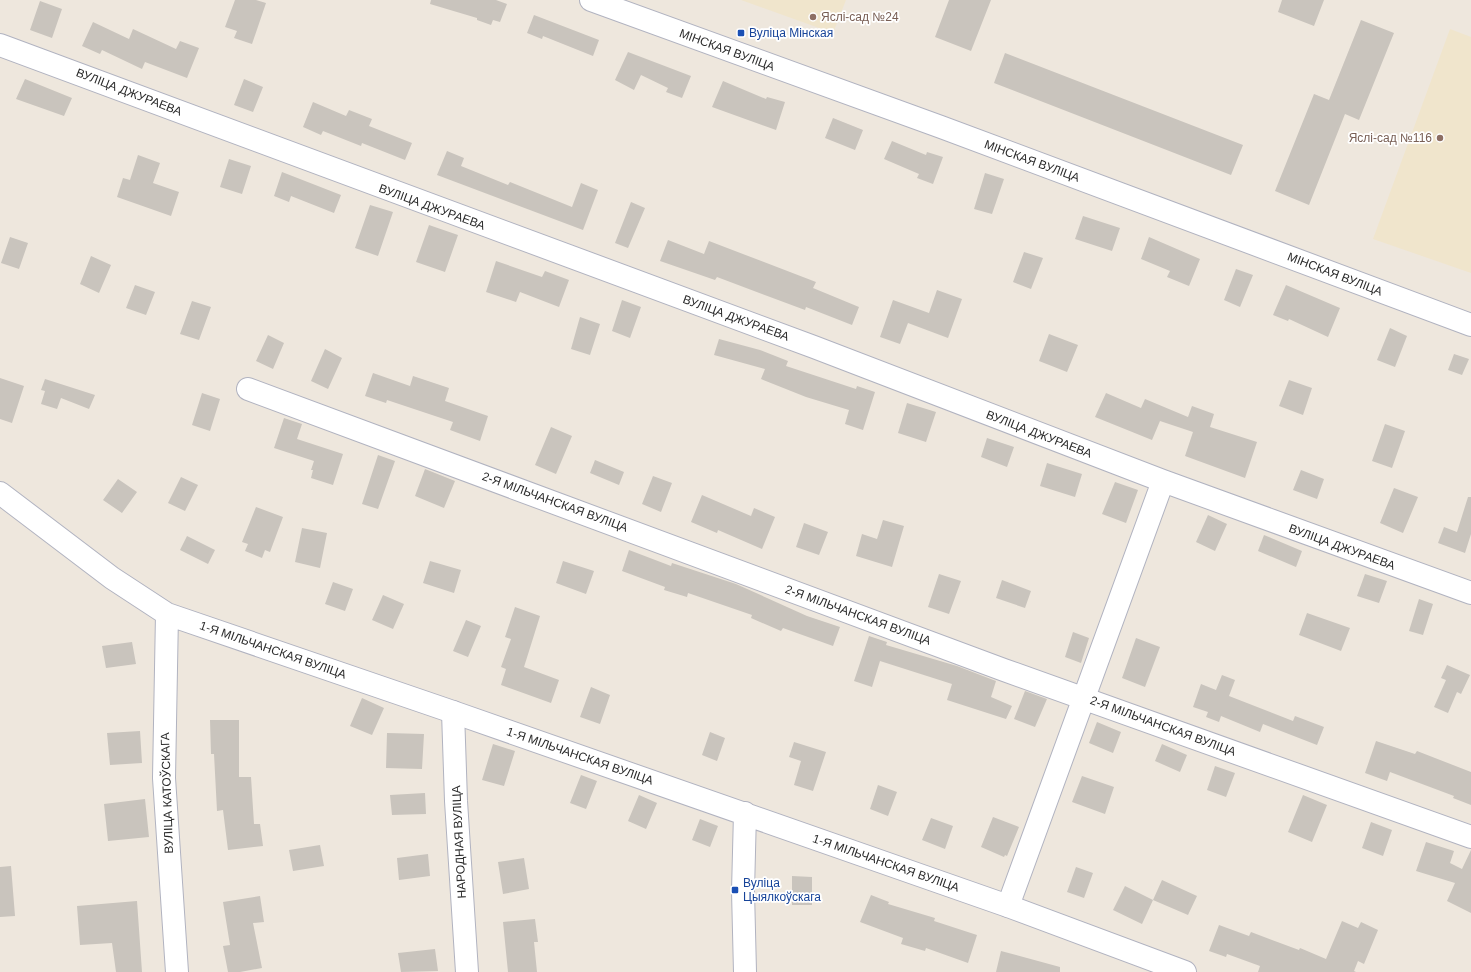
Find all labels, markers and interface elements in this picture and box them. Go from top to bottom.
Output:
place label: Яслі-сад №24 [821,10,899,24]
marker: Яслі-сад №24 [808,12,818,22]
street label: МІНСКАЯ ВУЛІЦА [677,26,777,74]
place label: Вуліца Мінская [749,26,833,40]
marker: Вуліца Мінская [736,28,746,38]
street label: ВУЛІЦА ДЖУРАЕВА [74,65,184,119]
place label: Яслі-сад №116 [1349,131,1432,145]
marker: Яслі-сад №116 [1435,133,1445,143]
street label: МІНСКАЯ ВУЛІЦА [982,137,1082,185]
street label: ВУЛІЦА ДЖУРАЕВА [377,181,487,233]
street label: МІНСКАЯ ВУЛІЦА [1286,249,1384,299]
street label: ВУЛІЦА ДЖУРАЕВА [681,292,791,344]
street label: ВУЛІЦА ДЖУРАЕВА [984,407,1094,461]
street label: 2-Я МІЛЬЧАНСКАЯ ВУЛІЦА [480,469,630,535]
street label: ВУЛІЦА ДЖУРАЕВА [1287,521,1397,573]
street label: 2-Я МІЛЬЧАНСКАЯ ВУЛІЦА [783,582,933,648]
street label: 1-Я МІЛЬЧАНСКАЯ ВУЛІЦА [198,618,348,682]
street label: 2-Я МІЛЬЧАНСКАЯ ВУЛІЦА [1088,693,1238,759]
street label: 1-Я МІЛЬЧАНСКАЯ ВУЛІЦА [505,724,655,788]
street label: ВУЛІЦА КАТОЎСКАГА [157,732,176,854]
street label: НАРОДНАЯ ВУЛІЦА [449,785,469,899]
street label: 1-Я МІЛЬЧАНСКАЯ ВУЛІЦА [811,831,961,895]
place label: Вуліца Цыялкоўскага [743,876,821,904]
marker: Вуліца Цыялкоўскага [730,885,740,895]

